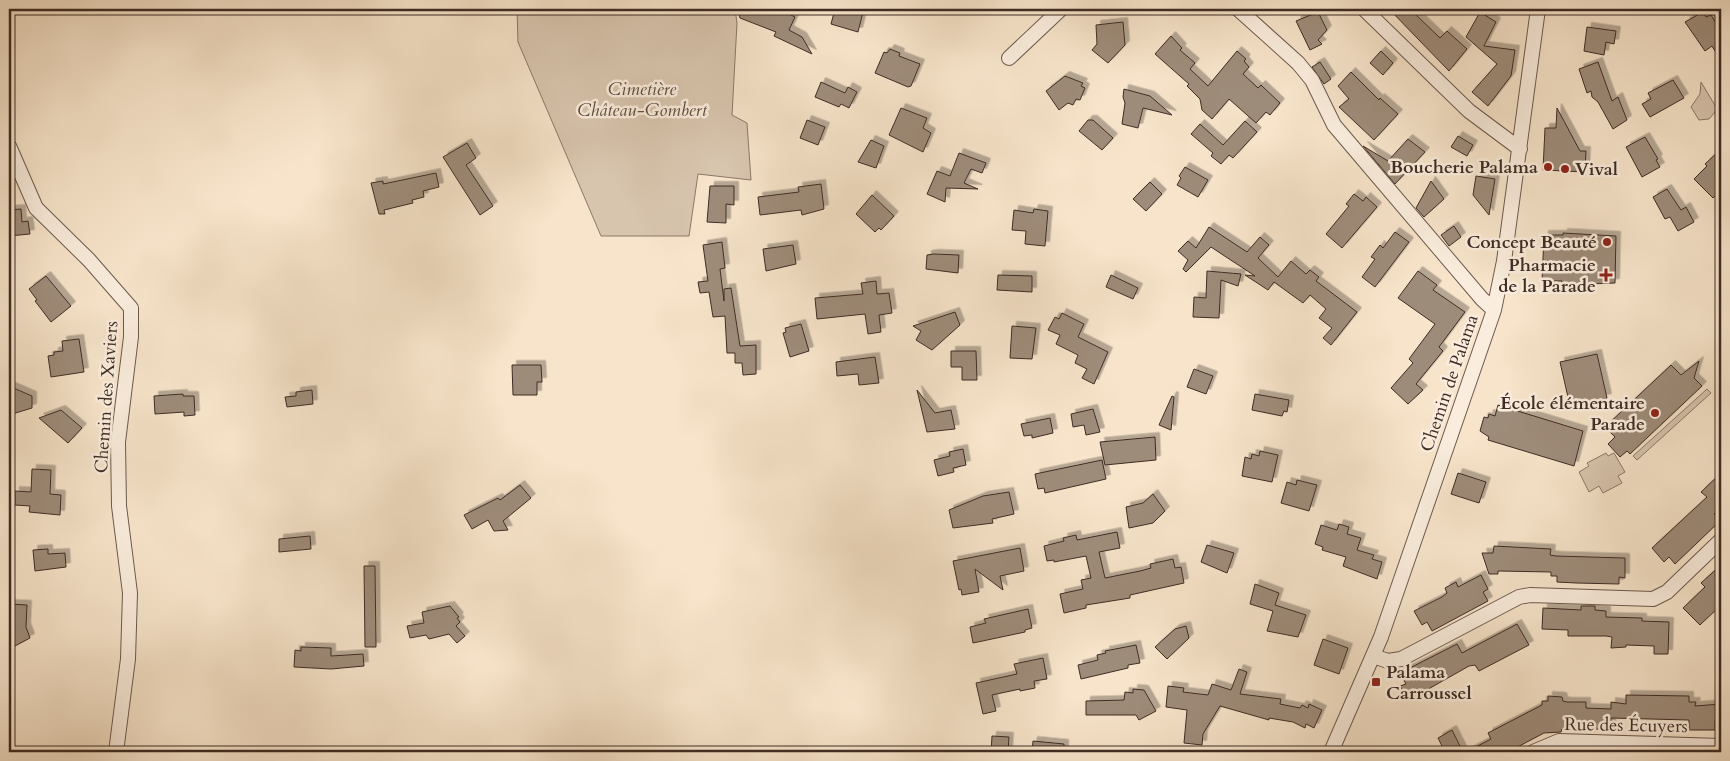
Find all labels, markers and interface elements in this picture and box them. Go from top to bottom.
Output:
park label: Cimetière Château-Gombert [577,77,708,123]
place label: Boucherie Palama [1390,155,1538,180]
place label: Vival [1575,157,1618,182]
marker: Boucherie Palama [1542,161,1554,173]
marker: Vival [1559,163,1571,175]
place label: Concept Beauté [1466,230,1597,255]
marker: Concept Beauté [1601,236,1613,248]
place label: Pharmacie de la Parade [1498,253,1596,299]
marker: Pharmacie de la Parade [1600,269,1612,281]
street label: Chemin de Palama [1414,311,1485,455]
street label: Chemin des Xaviers [89,320,124,474]
place label: École élémentaire Parade [1500,391,1645,437]
marker: École élémentaire Parade [1649,407,1661,419]
place label: Palama Carroussel [1386,660,1472,706]
marker: Palama Carroussel [1370,676,1382,688]
street label: Rue des Écuyers [1564,712,1688,739]

